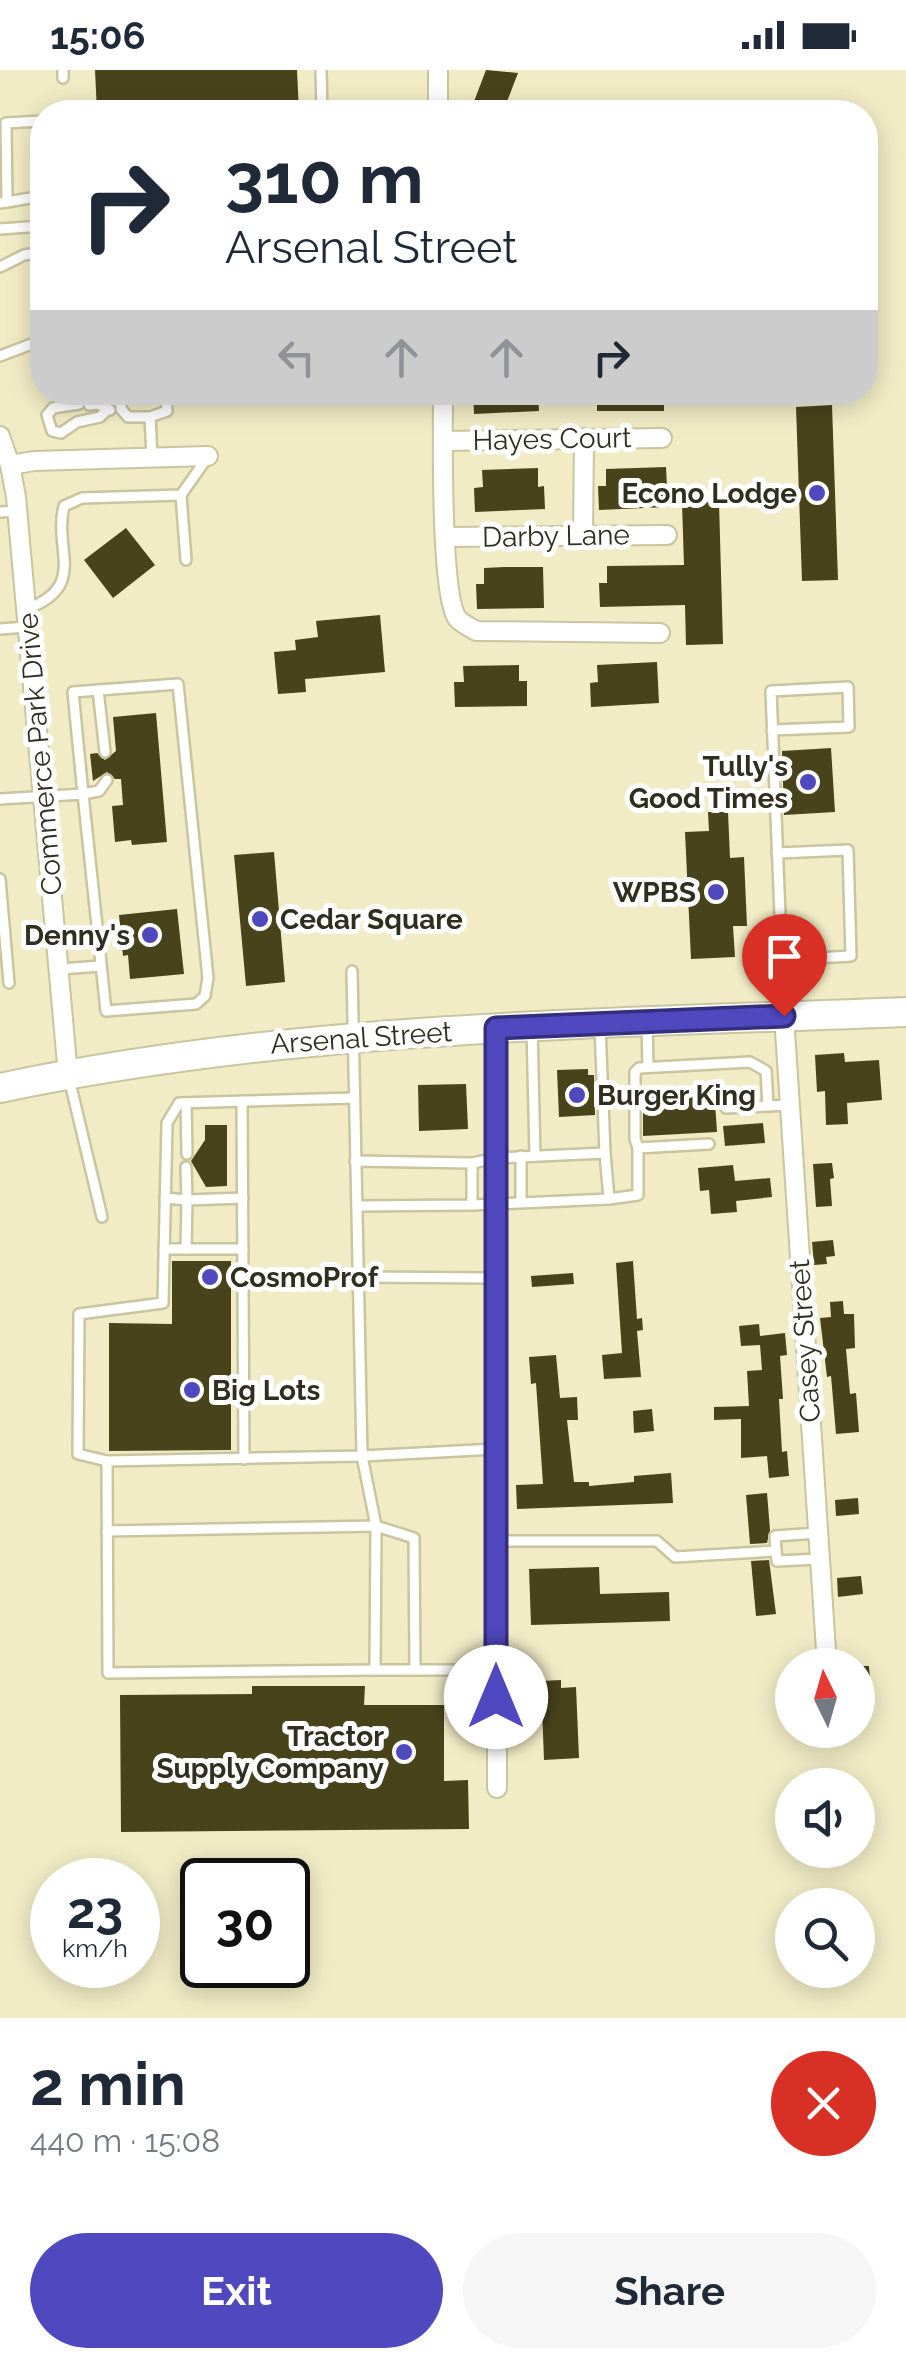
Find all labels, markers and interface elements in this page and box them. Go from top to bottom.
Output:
text: 15:06 [50,13,146,58]
text: 310 m [225,137,424,219]
icon: right [60,140,190,270]
text: Arsenal Street [225,221,517,274]
icon: left [269,330,324,385]
icon: ahead [374,330,429,385]
icon: ahead [479,330,534,385]
icon: right [584,330,639,385]
street label: Hayes Court [472,421,632,457]
place label: Econo Lodge [621,477,797,510]
marker: Econo Lodge [806,482,828,504]
street label: Darby Lane [482,518,630,554]
street label: Commerce Park Drive [11,612,69,896]
place label: Tully's Good Times [629,750,788,815]
marker: Tully's Good Times [797,771,819,793]
place label: WPBS [613,876,696,909]
marker: WPBS [705,881,727,903]
place label: Cedar Square [280,903,463,936]
marker: Cedar Square [249,908,271,930]
pin [742,914,827,1017]
place label: Denny's [24,919,130,952]
marker: Denny's [139,924,161,946]
icon: arrive [757,929,812,984]
street label: Arsenal Street [269,1015,453,1061]
place label: Burger King [597,1079,756,1112]
marker: Burger King [566,1084,588,1106]
street label: Casey Street [783,1258,827,1424]
place label: CosmoProf [230,1261,380,1294]
marker: CosmoProf [199,1266,221,1288]
place label: Big Lots [212,1374,320,1407]
marker: Big Lots [181,1379,203,1401]
position arrow [444,1645,548,1749]
north arrow [775,1648,875,1748]
map controls [775,1648,875,1988]
place label: Tractor Supply Company [156,1720,385,1785]
marker: Tractor Supply Company [393,1741,415,1763]
button: sound [775,1768,875,1868]
speed limit sign: 30 [180,1858,310,1988]
text: 23 [67,1881,123,1940]
button: search [775,1888,875,1988]
text: km/h [62,1933,128,1963]
text: 2 min [30,2049,186,2119]
button: close [771,2051,876,2156]
text: 440 m · 15:08 [30,2122,220,2159]
button: Exit [30,2233,443,2348]
button: Share [463,2233,876,2348]

